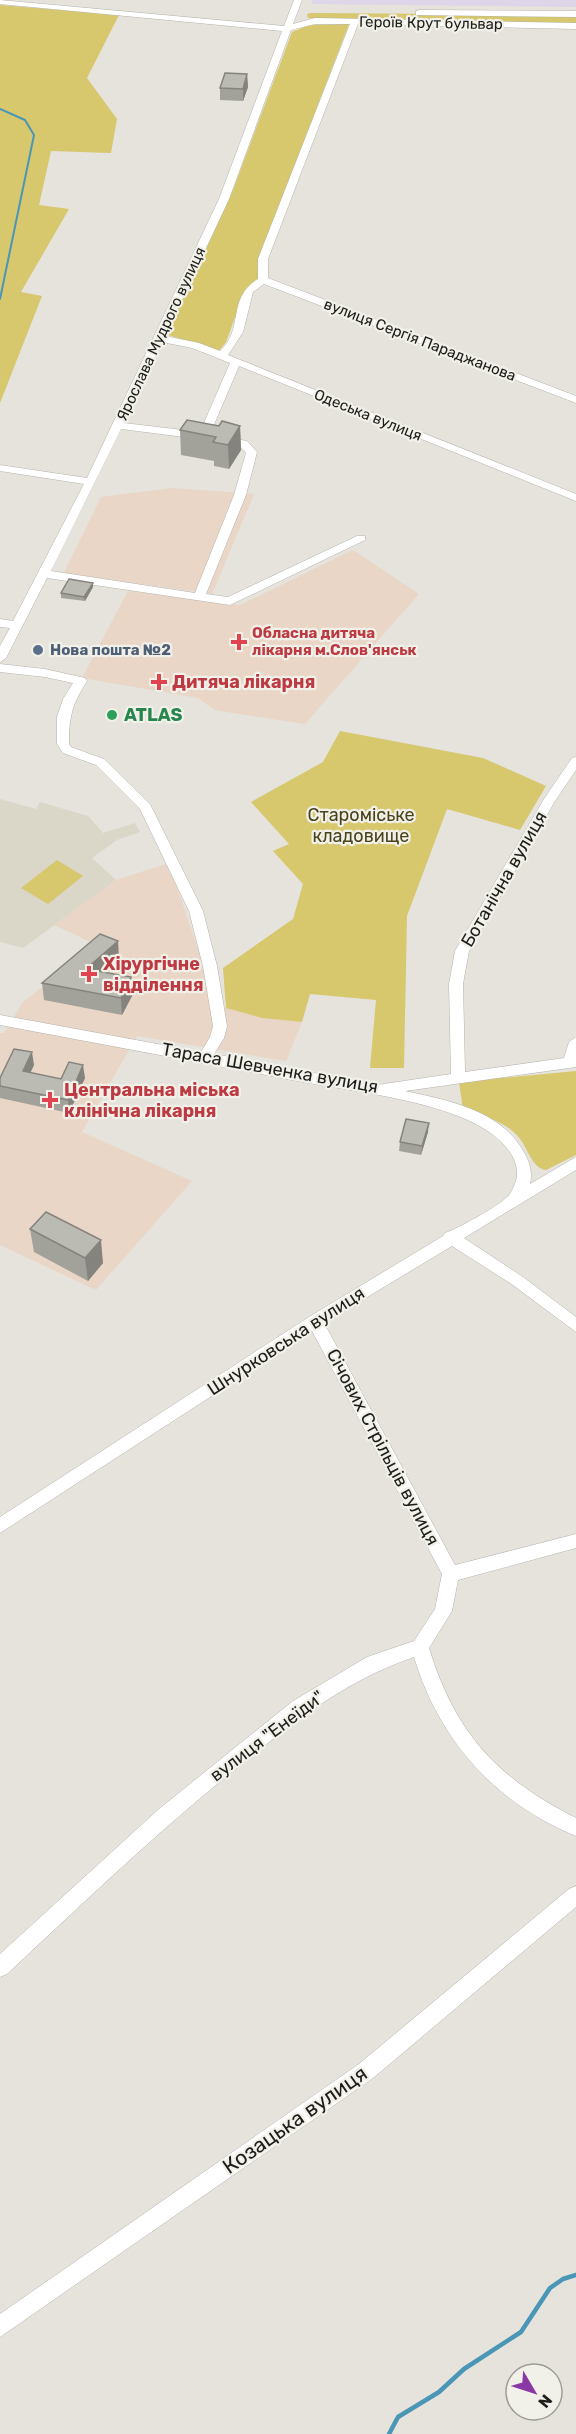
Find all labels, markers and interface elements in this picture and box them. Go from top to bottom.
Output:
street label: Героїв Крут бульвар [359,13,503,33]
street label: Ярослава Мудрого вулиця [113,244,209,424]
street label: вулиця Сергія Параджанова [321,295,519,385]
street label: Одеська вулиця [311,385,425,445]
place label: Обласна дитяча лікарня м.Слов'янськ [252,624,417,659]
marker: Обласна дитяча лікарня м.Слов'янськ [230,633,248,651]
place label: Нова пошта №2 [50,641,171,659]
marker: Нова пошта №2 [31,643,45,657]
place label: Дитяча лікарня [172,671,315,693]
marker: Дитяча лікарня [150,673,168,691]
place label: ATLAS [124,704,182,726]
marker: ATLAS [105,708,119,722]
park label: Староміське кладовище [307,804,415,847]
street label: Ботанічна вулиця [456,807,552,951]
place label: Хірургічне відділення [103,953,204,996]
marker: Хірургічне відділення [80,965,98,983]
street label: Тараса Шевченка вулиця [160,1038,380,1098]
place label: Центральна міська клінічна лікарня [64,1079,240,1122]
marker: Центральна міська клінічна лікарня [41,1091,59,1109]
street label: Шнурковська вулиця [203,1282,369,1400]
street label: Січових Стрільців вулиця [322,1345,444,1549]
street label: вулиця "Енеїди" [205,1686,329,1786]
street label: Козацька вулиця [218,2060,372,2179]
north arrow [504,2362,564,2422]
text: N [534,2391,556,2412]

